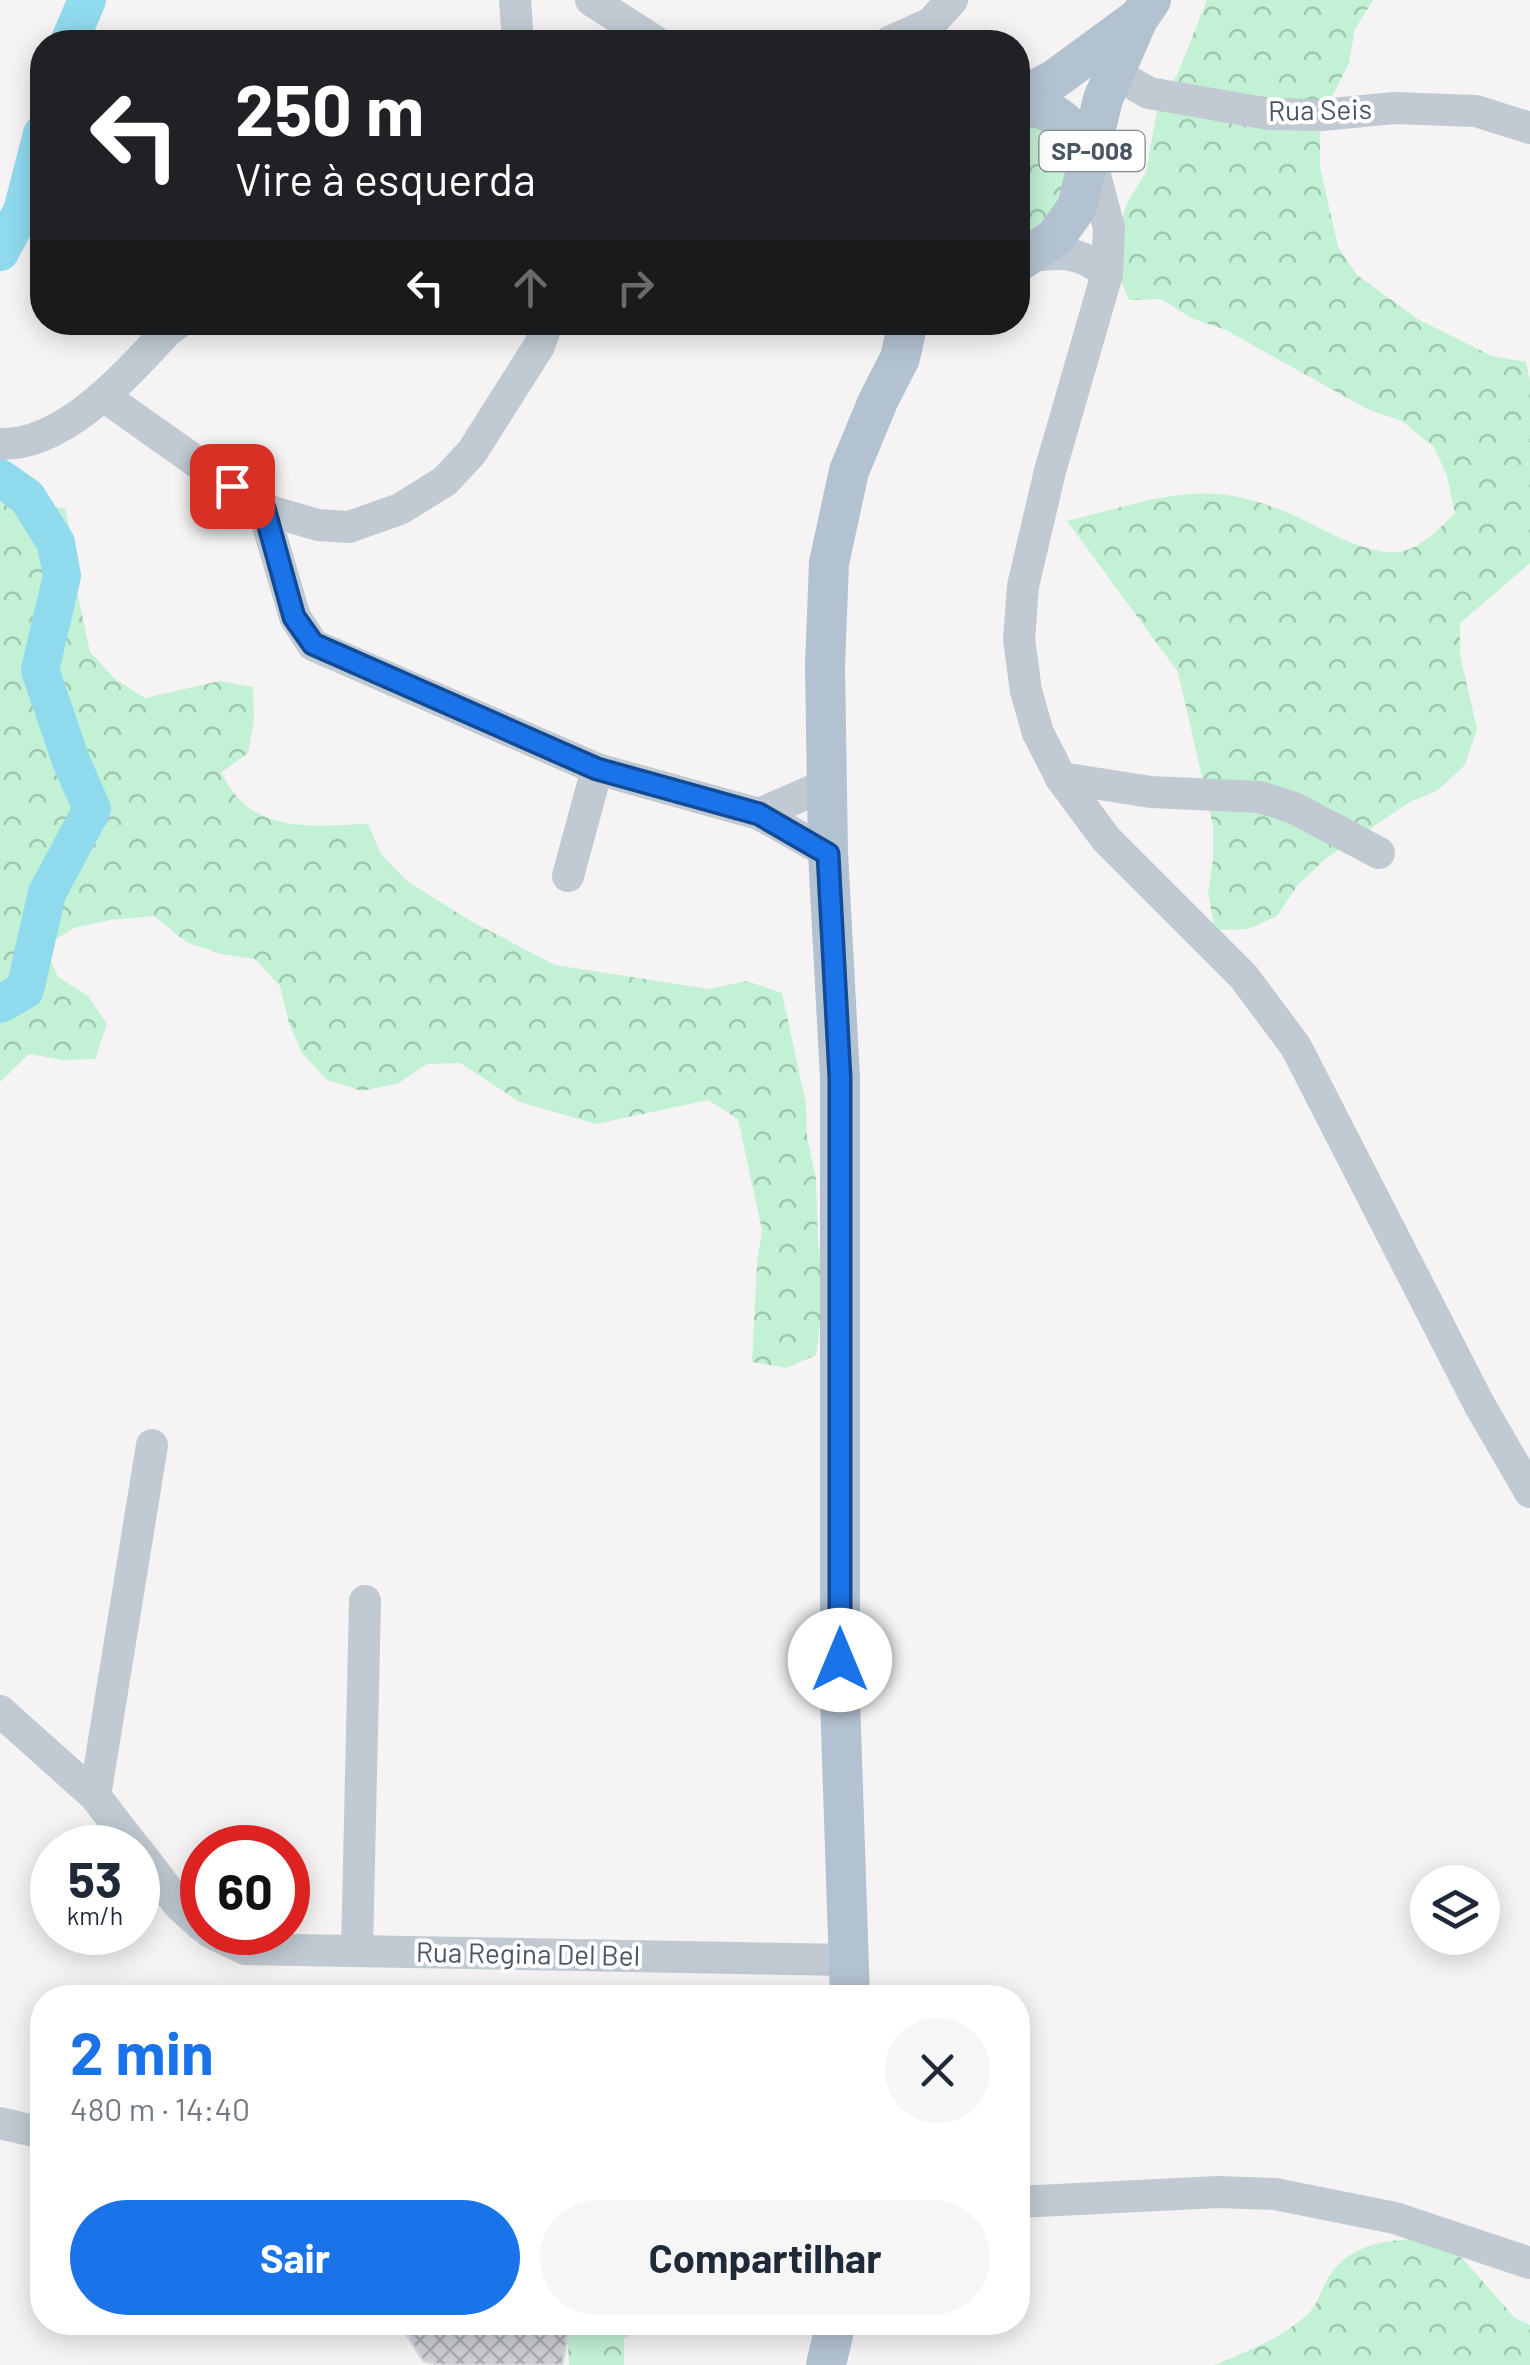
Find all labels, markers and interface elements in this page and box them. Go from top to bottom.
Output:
text: 250 m [235,66,424,150]
icon: left [70,70,200,200]
street label: Rua Seis [1268,91,1372,127]
road number: SP-008 [1040,131,1144,171]
text: Vire à esquerda [235,151,536,205]
icon: left [398,260,453,315]
icon: ahead [503,260,558,315]
icon: right [608,260,663,315]
pin [190,444,275,529]
icon: arrive [205,459,260,514]
position arrow [788,1608,892,1712]
speed limit sign: 60 [180,1825,310,1955]
text: 53 [68,1848,122,1908]
map controls [1410,1865,1500,1955]
button: layers [1410,1865,1500,1955]
text: km/h [67,1900,123,1930]
street label: Rua Regina Del Bel [416,1934,640,1972]
text: 2 min [70,2015,214,2087]
button: close [885,2018,990,2123]
text: 480 m · 14:40 [70,2089,250,2127]
button: Sair [70,2200,520,2315]
button: Compartilhar [540,2200,990,2315]

